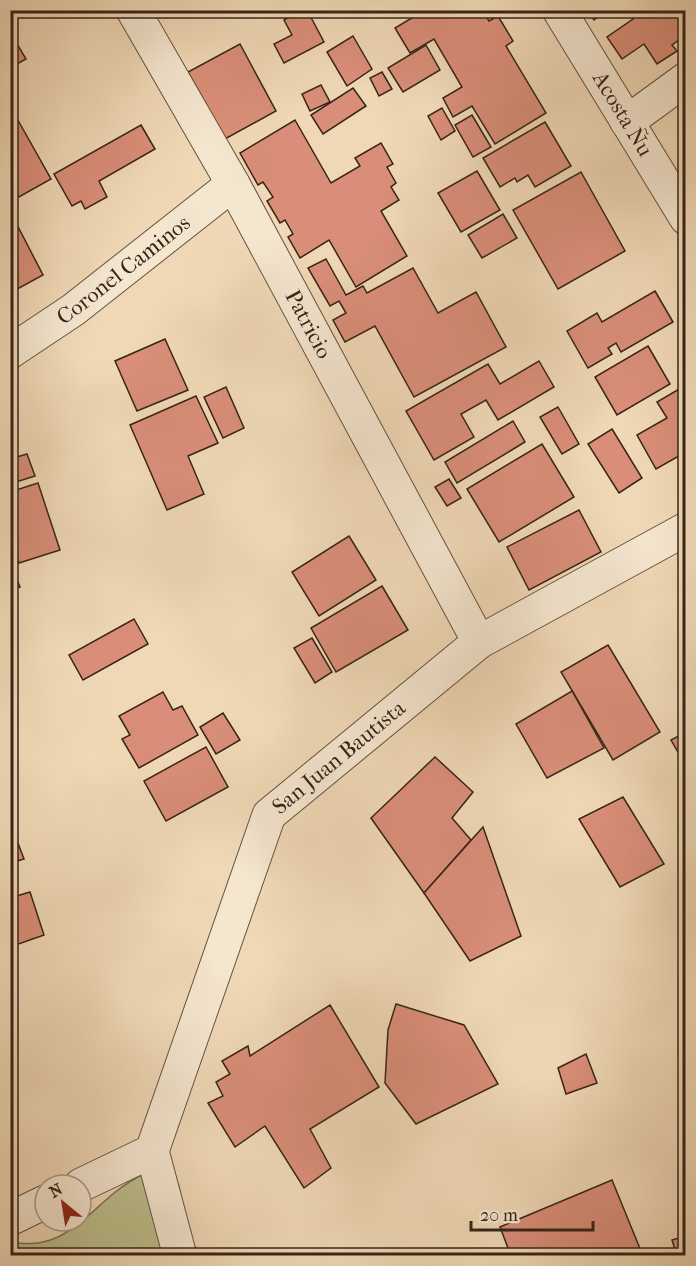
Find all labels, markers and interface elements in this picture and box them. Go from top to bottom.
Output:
street label: Acosta Ñu [586,66,659,162]
street label: Coronel Caminos [52,210,195,330]
street label: Patricio [279,286,337,363]
street label: San Juan Bautista [267,695,411,820]
north arrow [33,1173,93,1233]
text: N [46,1179,67,1202]
scale bar [471,1194,592,1232]
text: 20 m [480,1205,518,1226]

